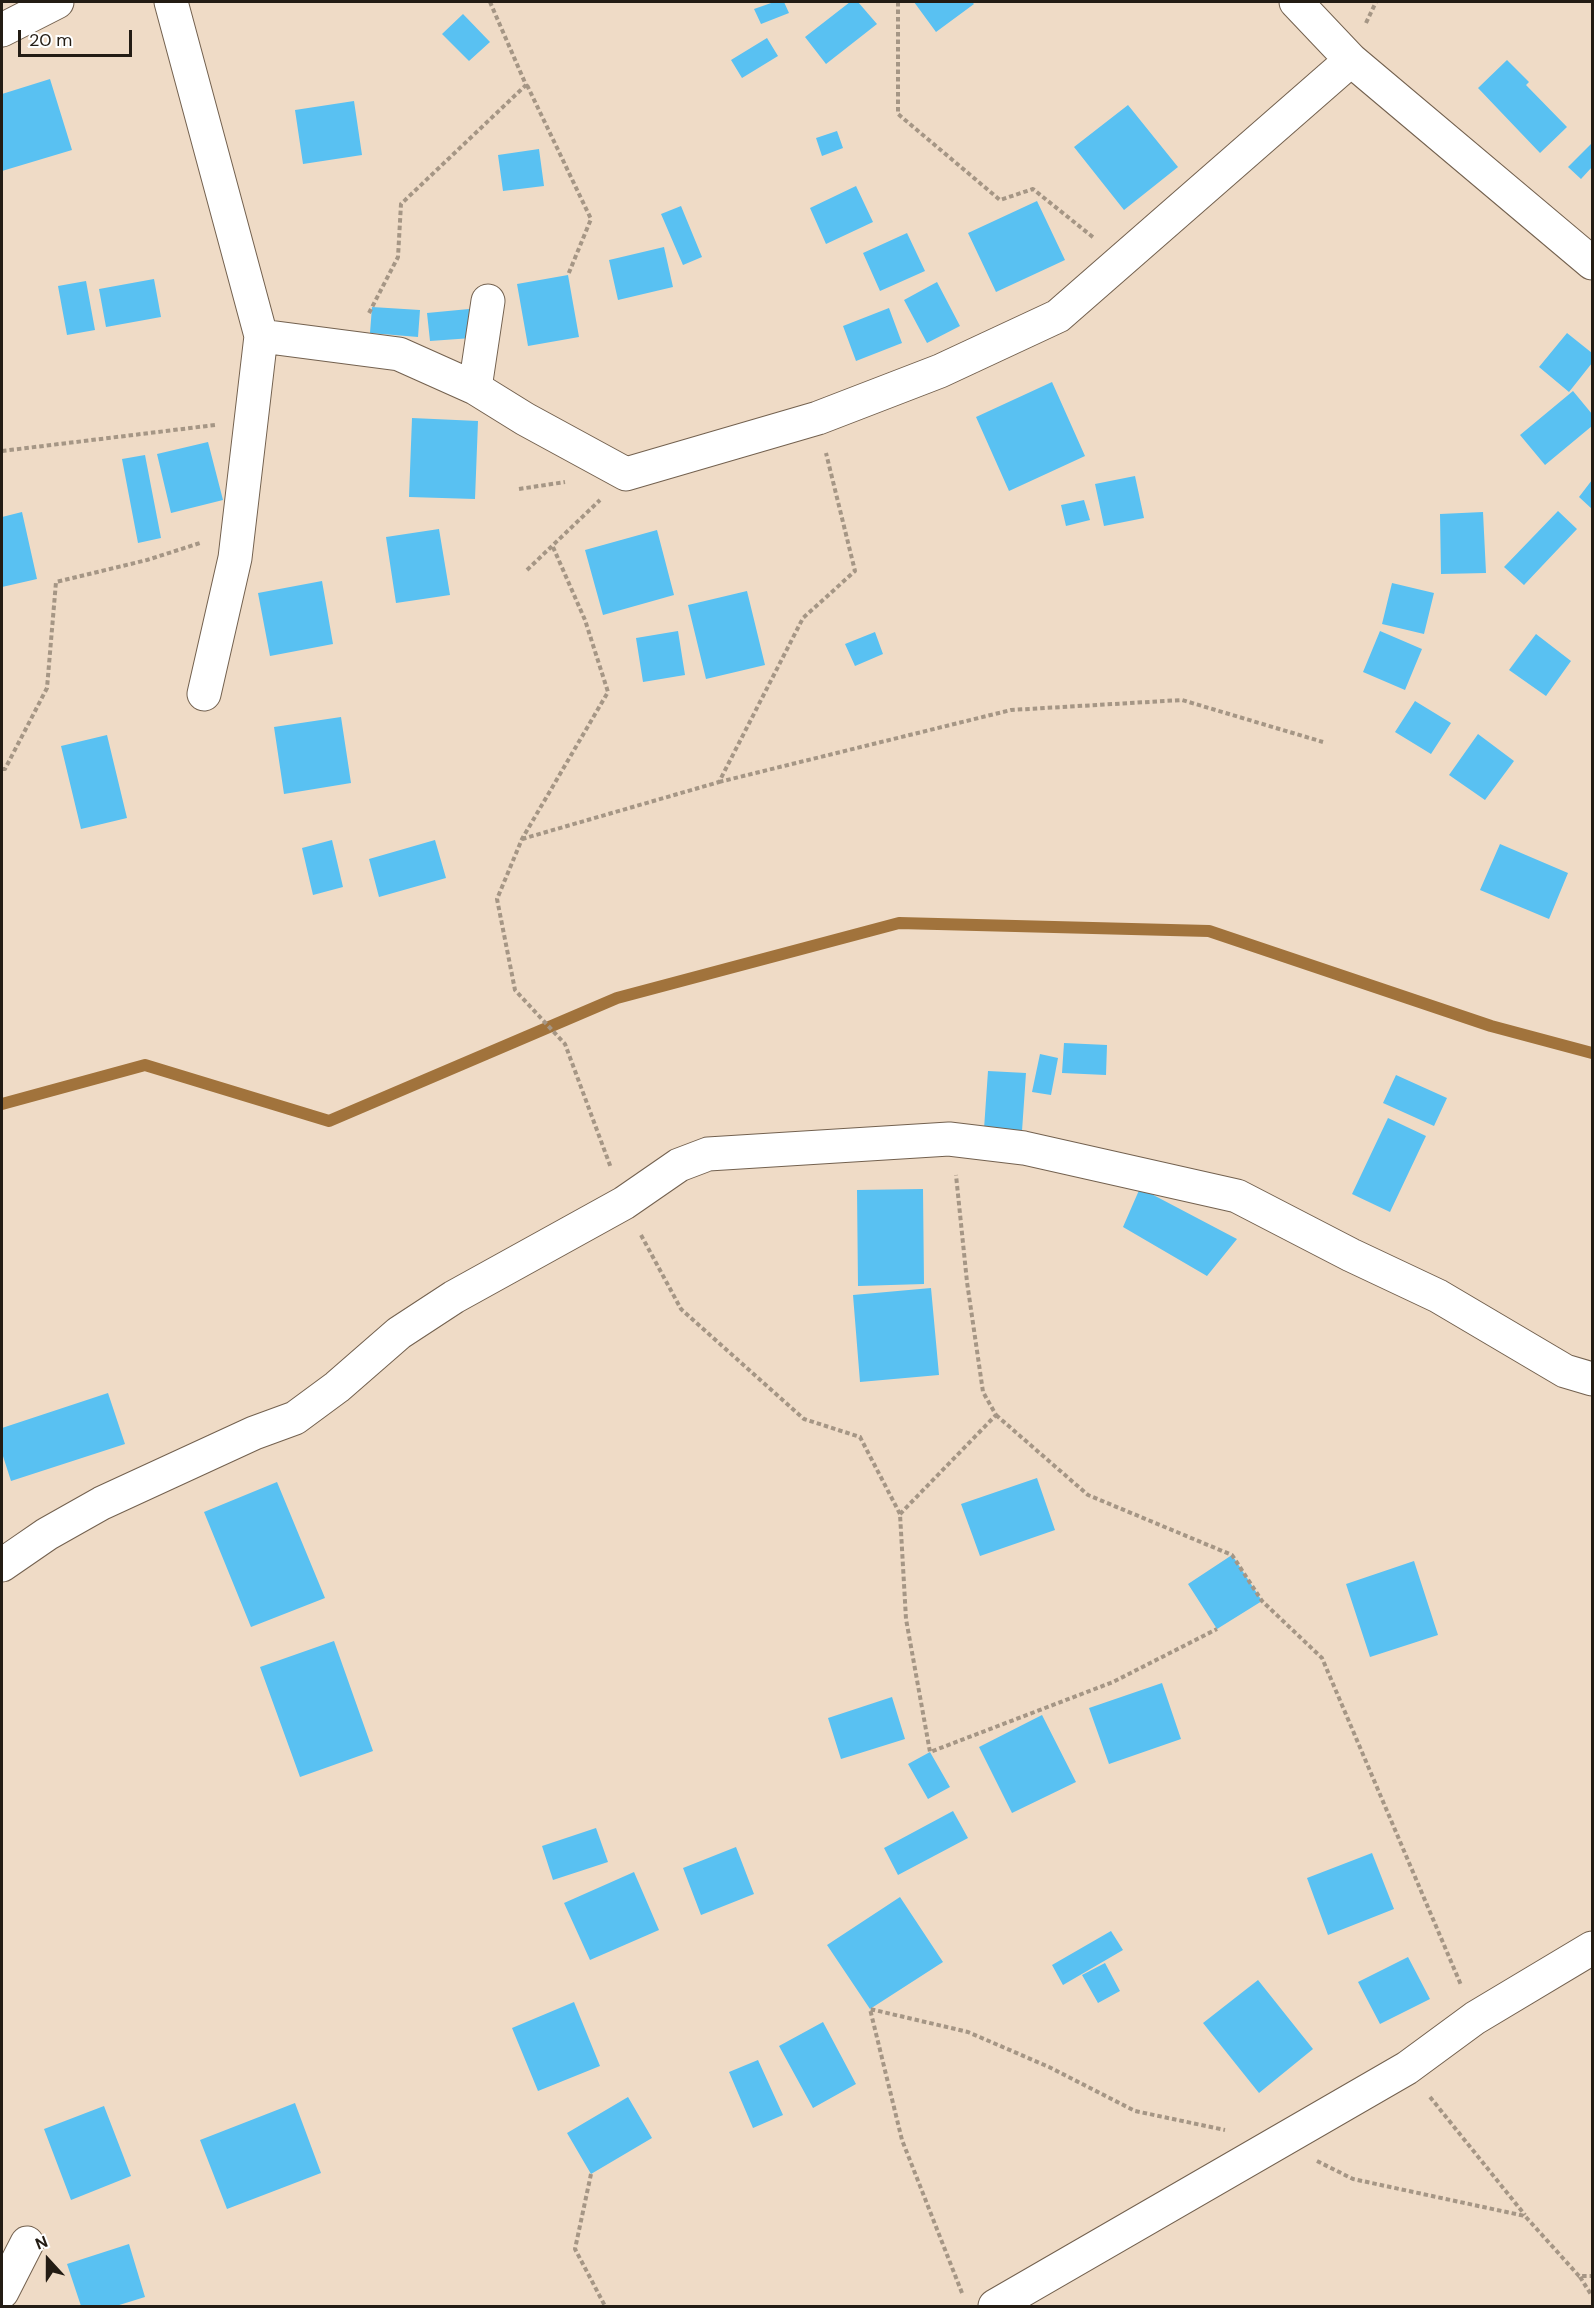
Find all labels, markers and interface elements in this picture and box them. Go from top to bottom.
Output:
scale bar [21,18,135,56]
text: 20 m [29,28,72,52]
north arrow [18,2230,78,2290]
text: N [32,2231,51,2255]

